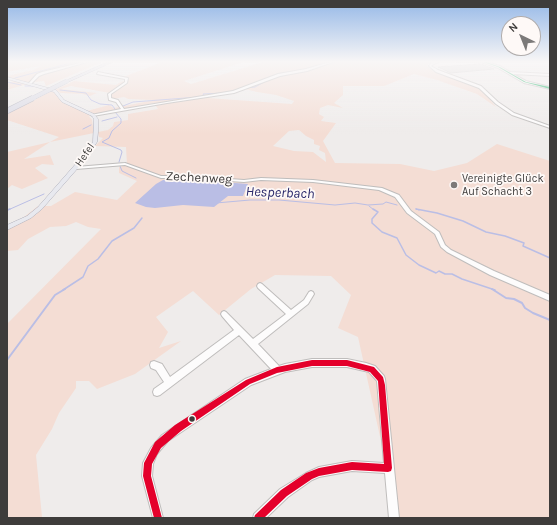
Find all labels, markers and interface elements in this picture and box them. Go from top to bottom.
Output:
north arrow [501,16,541,56]
text: N [506,20,520,35]
street label: Hefel [72,141,98,169]
street label: Zechenweg [165,168,233,188]
place label: Vereinigte Glück Auf Schacht 3 [462,172,544,198]
marker: Vereinigte Glück Auf Schacht 3 [449,180,459,190]
water label: Hesperbach [245,183,315,203]
unlabelled marker [187,414,197,424]

